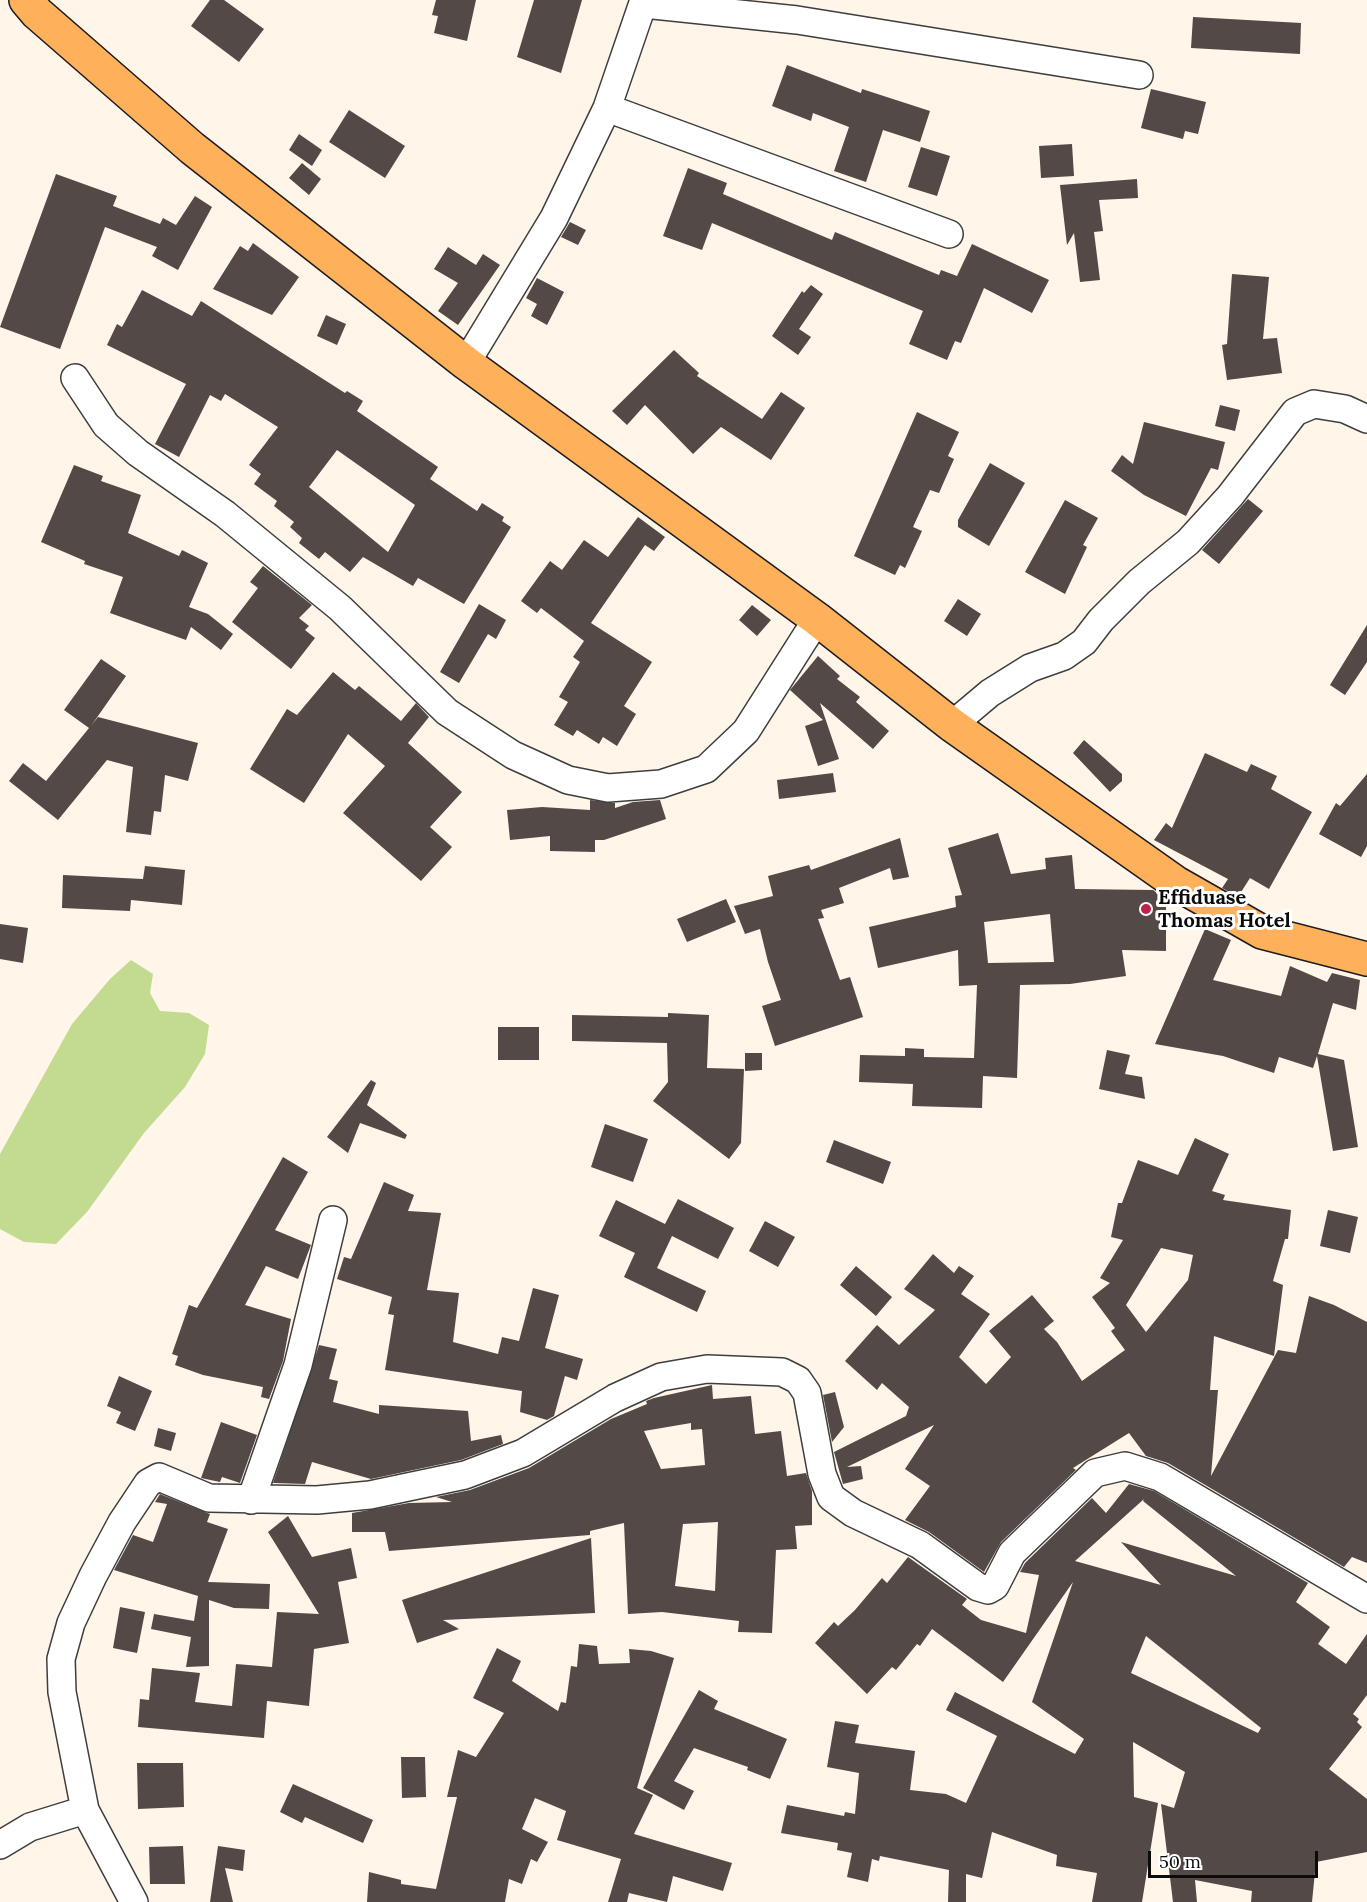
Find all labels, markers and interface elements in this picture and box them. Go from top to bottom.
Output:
place label: Effiduase Thomas Hotel [1158,886,1291,933]
marker: Effiduase Thomas Hotel [1139,902,1153,916]
scale bar [1151,1839,1320,1877]
text: 50 m [1159,1850,1201,1873]

